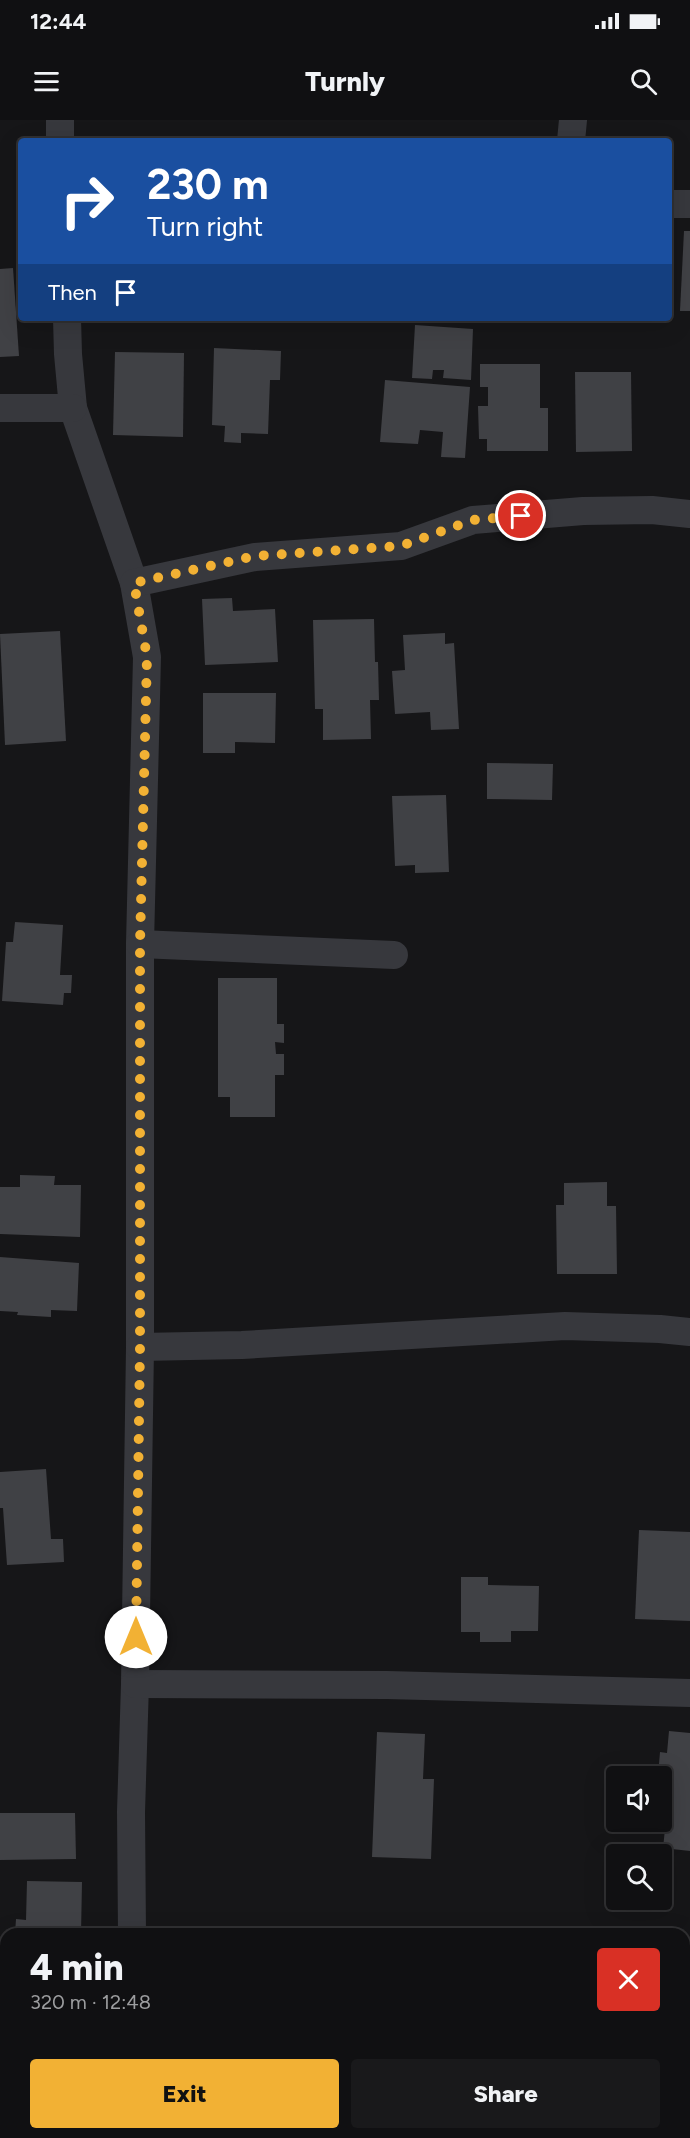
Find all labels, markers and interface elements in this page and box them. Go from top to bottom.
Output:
text: 12:44 [30,8,87,35]
icon: menu [30,65,63,98]
text: Turnly [305,65,385,98]
icon: search [627,65,660,98]
text: 230 m [147,159,269,210]
icon: right [48,162,126,240]
text: Turn right [147,210,263,243]
icon: arrive [109,276,142,309]
text: Then [48,279,97,306]
pin [495,490,546,541]
icon: arrive [504,499,537,532]
position arrow [104,1605,168,1669]
map controls [606,1766,672,1910]
button: sound [606,1766,672,1832]
button: search [606,1844,672,1910]
text: 4 min [30,1946,124,1989]
button: close [597,1948,660,2011]
text: 320 m · 12:48 [30,1990,151,2014]
button: Exit [30,2059,339,2128]
button: Share [351,2059,660,2128]

